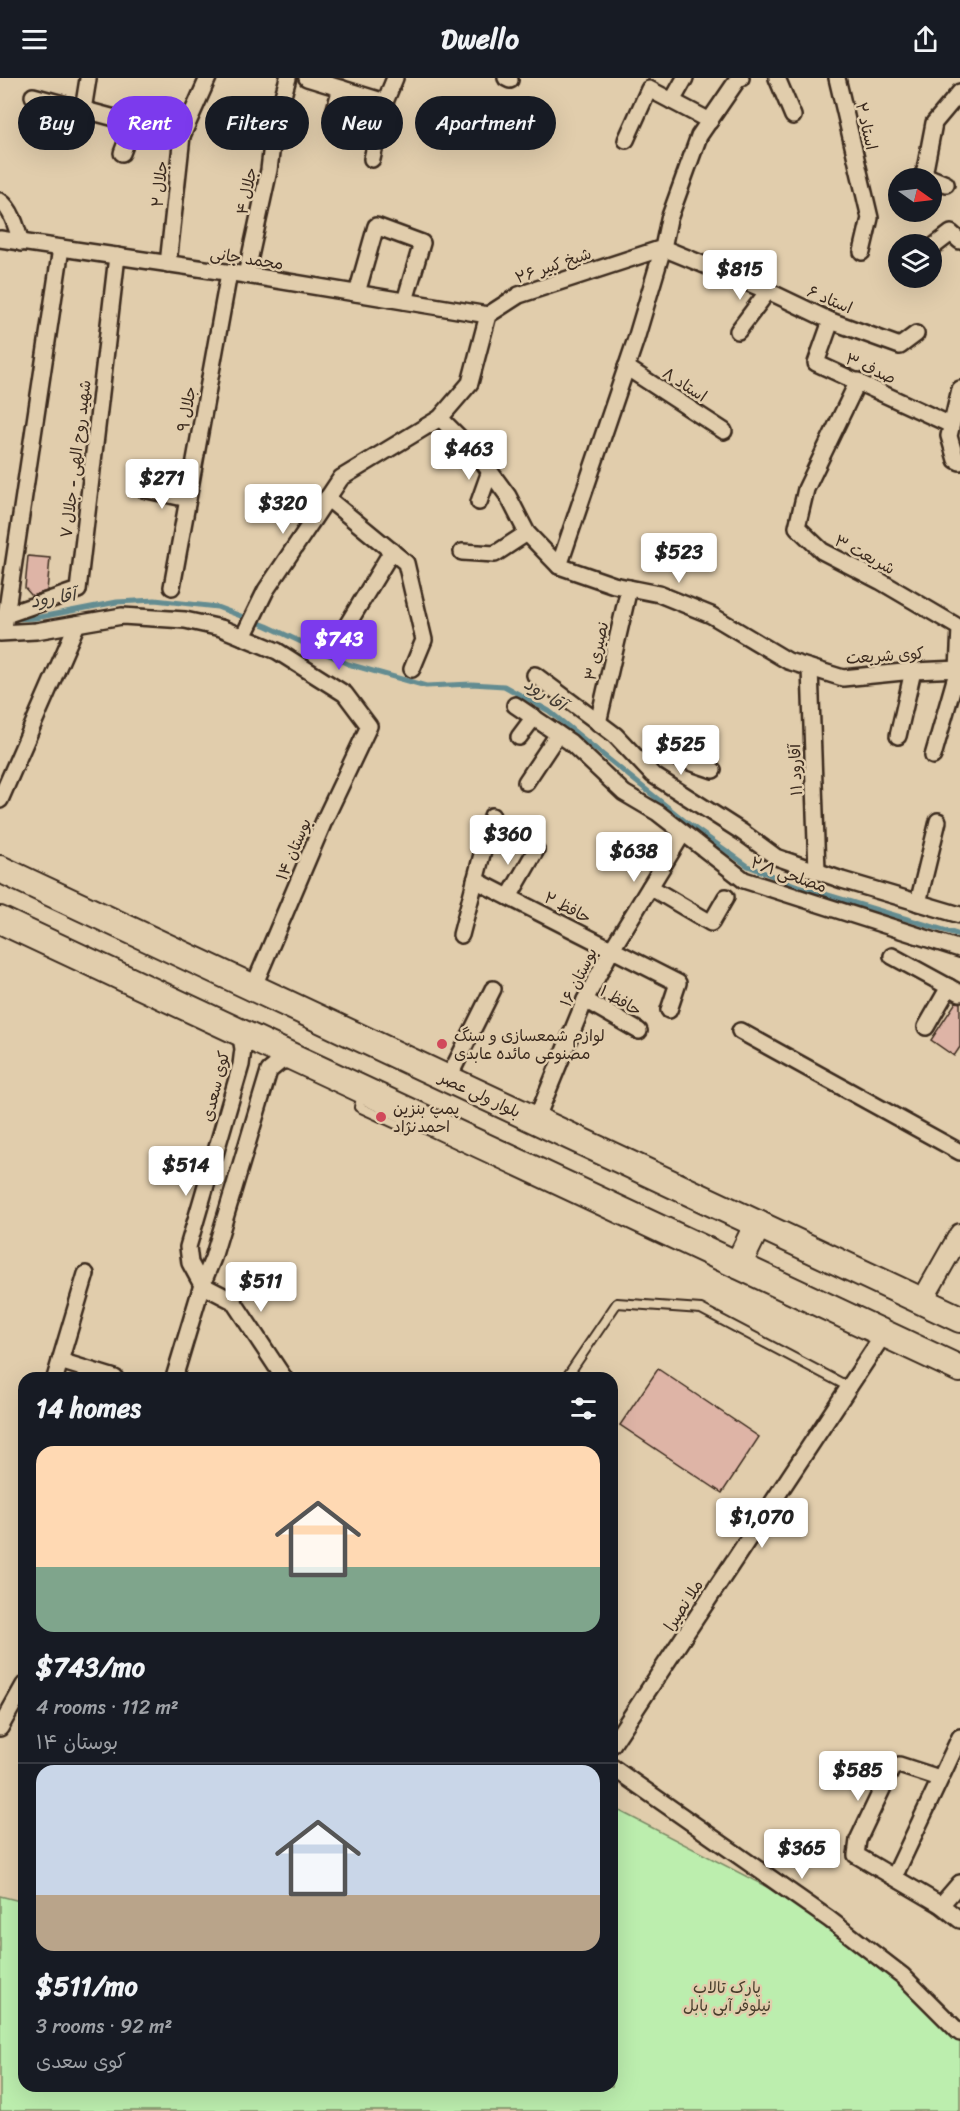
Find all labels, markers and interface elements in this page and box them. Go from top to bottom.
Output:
text: Dwello [441,15,519,63]
icon: menu [18,23,51,56]
icon: share [909,23,942,56]
chip: Buy [18,96,95,150]
chip: Rent [107,96,193,150]
chip: Filters [205,96,309,150]
chip: New [321,96,403,150]
chip: Apartment [415,96,556,150]
street label: استاد ۲ [847,99,886,153]
street label: جلال ۲ [143,159,176,209]
street label: جلال ۴ [227,165,266,217]
north arrow [888,168,942,222]
map controls [888,168,942,288]
button: layers [888,234,942,288]
street label: محمد جانی [208,238,286,279]
street label: شیخ کبیر ۲۶ [511,239,595,292]
pin: $815 [704,250,776,301]
text: $815 [717,252,763,287]
street label: استاد ۶ [802,277,857,322]
street label: صدف ۳ [841,344,901,393]
street label: استاد ۸ [656,359,713,410]
street label: شهید روح الهی - جلال ۷ [51,378,100,540]
street label: جلال ۹ [168,384,205,434]
pin: $463 [433,430,505,481]
text: $463 [445,432,493,467]
pin: $271 [126,459,198,510]
text: $271 [140,461,185,496]
pin: $320 [247,484,319,535]
text: $320 [259,486,307,521]
street label: شریعت ۳ [829,526,901,583]
pin: $523 [643,533,715,584]
text: $523 [655,535,703,570]
water label: آقا رود [28,578,82,617]
street label: نصیری ۳ [576,619,617,683]
pin: $743 [303,620,375,671]
text: $743 [315,622,363,657]
street label: کوی شریعت [845,638,925,673]
water label: آقا رود [517,668,577,722]
pin: $525 [645,725,717,776]
text: $525 [656,727,706,762]
street label: آقارود ۱۱ [780,742,811,796]
street label: بوستان ۱۴ [267,813,320,885]
pin: $360 [472,815,544,866]
text: $360 [484,817,532,852]
pin: $638 [598,832,670,883]
text: $638 [610,834,658,869]
street label: مصلحی ۲/۱ [747,848,831,901]
street label: حافظ ۲ [539,883,597,932]
street label: بوستان ۱۶ [552,942,605,1012]
street label: حافظ ۱ [594,977,648,1024]
place label: لوازم شمعسازی و سنگ مصنوعی مائده عابدی [454,1021,605,1068]
marker: لوازم شمعسازی و سنگ مصنوعی مائده عابدی [435,1037,449,1051]
street label: کوی سعدی [193,1048,238,1125]
street label: بلوار ولی عصر [432,1062,526,1126]
place label: پمپ بنزین احمدنژاد [393,1094,459,1141]
marker: پمپ بنزین احمدنژاد [374,1110,388,1124]
pin: $514 [150,1146,222,1197]
text: $514 [163,1148,209,1183]
pin: $511 [225,1262,297,1313]
text: $511 [240,1264,282,1299]
text: 14 homes [36,1385,141,1431]
icon: filters [567,1392,600,1425]
icon: home [264,1485,372,1593]
pin: $1,070 [713,1498,811,1549]
text: $1,070 [730,1500,794,1535]
street label: ملا نصیرا [656,1573,711,1637]
text: $743/mo [36,1644,145,1690]
text: 4 rooms · 112 m² [36,1690,179,1725]
text: بوستان ۱۴ [36,1725,118,1760]
pin: $585 [822,1751,894,1802]
text: $585 [833,1753,883,1788]
icon: home [264,1804,372,1912]
pin: $365 [766,1829,838,1880]
text: $365 [778,1831,826,1866]
text: $511/mo [36,1963,138,2009]
park label: پارک تالاب نیلوفر آبی بابل [683,1973,771,2020]
text: 3 rooms · 92 m² [36,2009,172,2044]
text: کوی سعدی [36,2044,126,2079]

